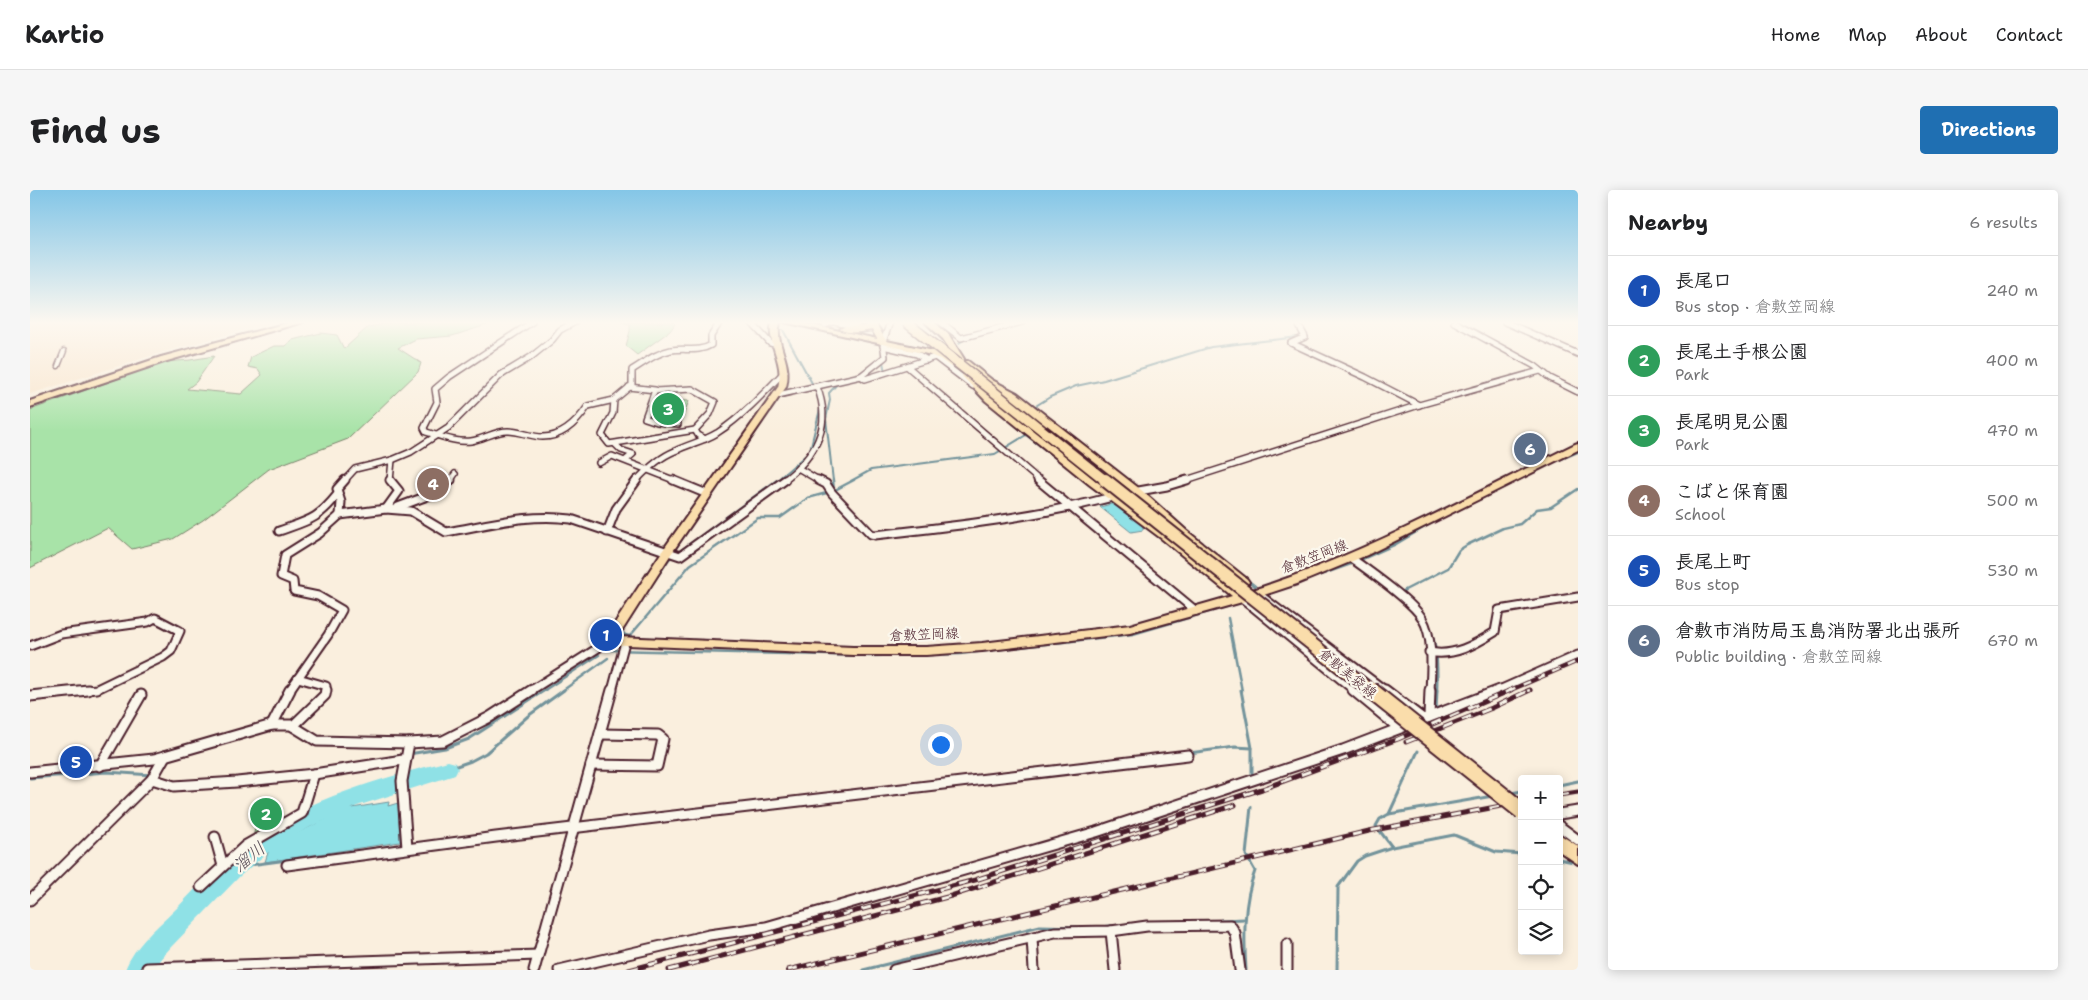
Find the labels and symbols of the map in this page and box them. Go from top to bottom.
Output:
pin: 3 [652,390,684,428]
pin: 6 [1514,430,1546,468]
pin: 4 [417,465,449,503]
street label: 倉敷笠岡線 [1278,535,1350,577]
pin: 1 [590,616,622,654]
street label: 倉敷笠岡線 [889,624,959,644]
street label: 倉敷美袋線 [1315,644,1381,702]
your location [928,732,954,758]
pin: 5 [60,743,92,781]
pin: 2 [250,795,282,833]
water label: 溜川 [227,836,271,878]

